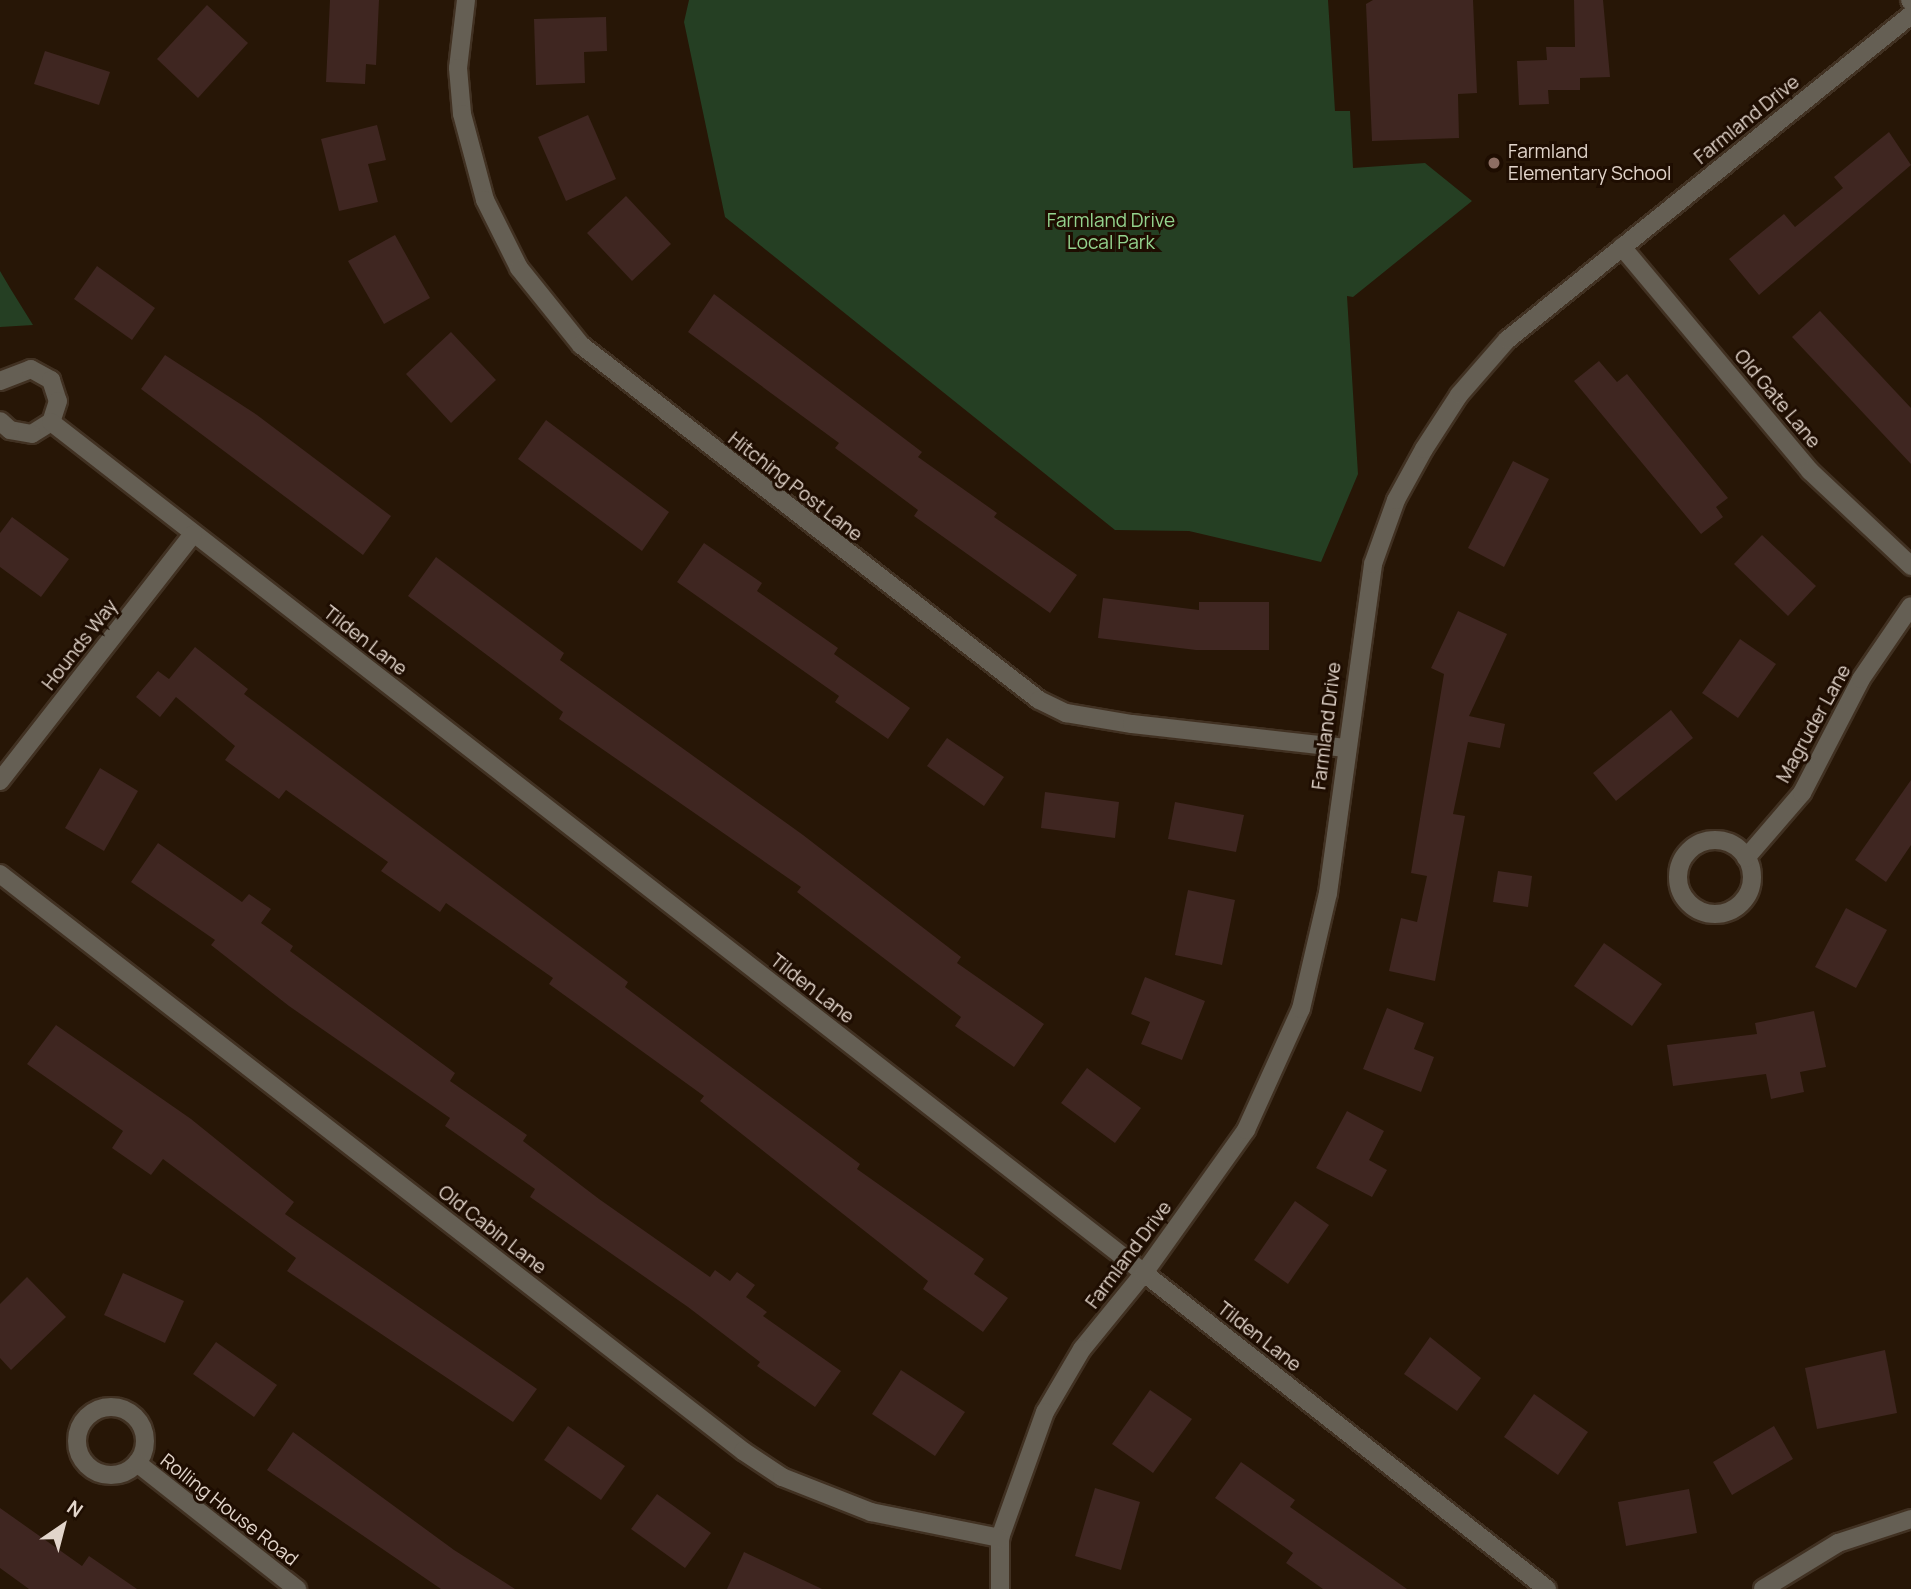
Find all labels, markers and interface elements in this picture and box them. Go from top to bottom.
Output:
street label: Farmland Drive [1690,71,1804,169]
place label: Farmland Elementary School [1508,141,1671,185]
marker: Farmland Elementary School [1486,155,1502,171]
park label: Farmland Drive Local Park [1047,210,1175,254]
street label: Old Gate Lane [1729,345,1825,453]
street label: Hitching Post Lane [723,428,867,546]
street label: Hounds Way [38,595,122,695]
street label: Tilden Lane [319,601,411,681]
street label: Farmland Drive [1308,661,1346,791]
street label: Magruder Lane [1772,661,1856,787]
street label: Tilden Lane [766,949,858,1029]
street label: Old Cabin Lane [433,1181,551,1279]
street label: Farmland Drive [1081,1197,1177,1313]
street label: Tilden Lane [1213,1297,1305,1377]
street label: Rolling House Road [156,1449,302,1571]
north arrow [28,1491,98,1561]
text: N [62,1494,88,1523]

